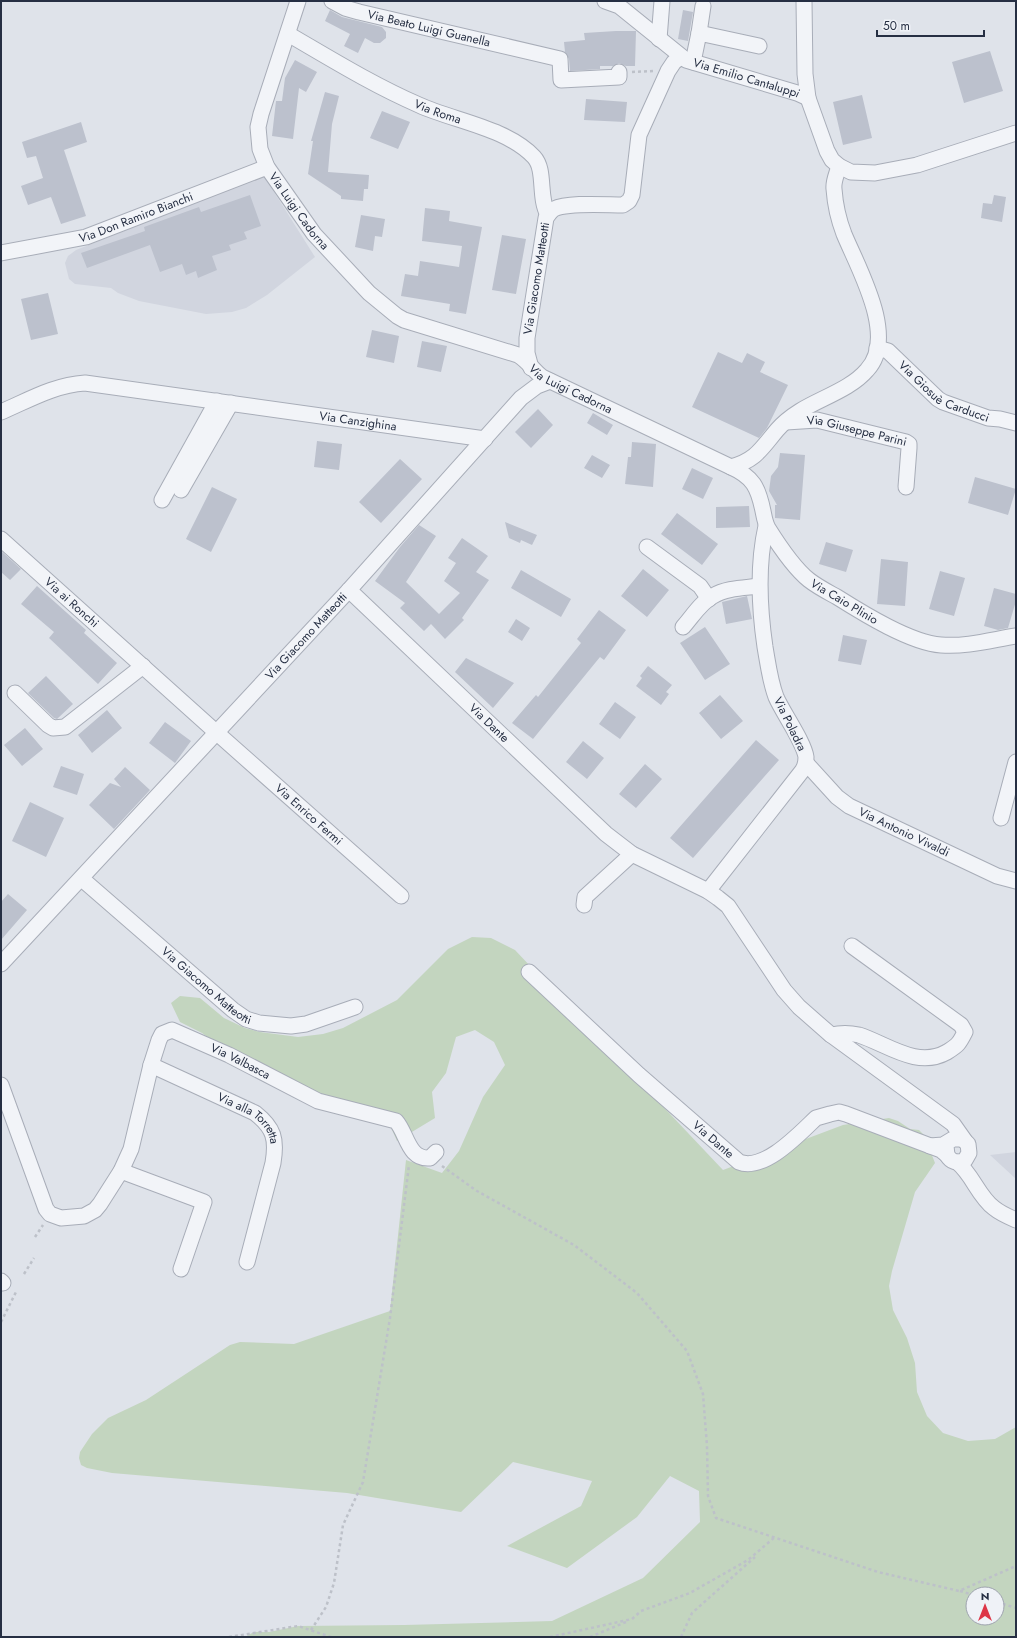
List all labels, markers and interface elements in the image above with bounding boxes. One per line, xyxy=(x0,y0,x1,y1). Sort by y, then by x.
street label: Via Beato Luigi Guanella xyxy=(366,5,492,51)
scale bar xyxy=(877,12,984,38)
text: 50 m xyxy=(883,17,910,35)
street label: Via Emilio Cantaluppi xyxy=(691,54,803,102)
street label: Via Roma xyxy=(411,95,464,129)
street label: Via Luigi Cadorna xyxy=(264,169,333,254)
street label: Via Don Ramiro Bianchi xyxy=(77,187,196,247)
street label: Via Giacomo Matteotti xyxy=(519,221,554,336)
street label: Via Giosuè Carducci xyxy=(894,357,992,427)
street label: Via Luigi Cadorna xyxy=(524,360,615,418)
street label: Via Canzighina xyxy=(318,407,398,436)
street label: Via Giuseppe Parini xyxy=(806,411,909,451)
street label: Via ai Ronchi xyxy=(40,573,103,632)
street label: Via Caio Plinio xyxy=(807,575,882,629)
street label: Via Giacomo Matteotti xyxy=(261,588,351,684)
street label: Via Poladra xyxy=(769,694,811,754)
street label: Via Dante xyxy=(465,699,513,747)
street label: Via Enrico Fermi xyxy=(271,779,347,849)
street label: Via Antonio Vivaldi xyxy=(856,803,953,861)
street label: Via Giacomo Matteotti xyxy=(157,942,253,1029)
street label: Via Valbasca xyxy=(208,1039,274,1084)
street label: Via alla Torretta xyxy=(214,1088,283,1145)
street label: Via Dante xyxy=(688,1116,738,1163)
north arrow xyxy=(965,1586,1005,1626)
text: N xyxy=(981,1588,989,1604)

